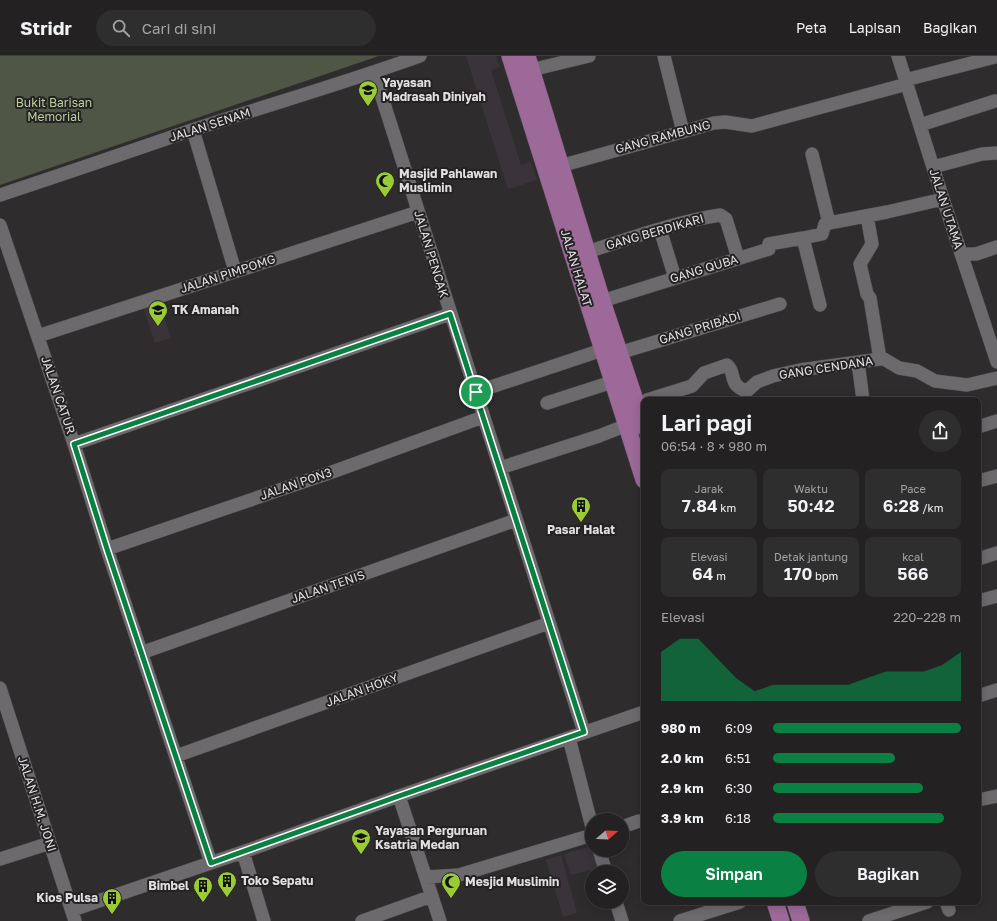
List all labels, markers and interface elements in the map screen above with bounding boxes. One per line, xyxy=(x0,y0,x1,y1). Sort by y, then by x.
search box xyxy=(96,10,376,46)
text: Stridr xyxy=(20,16,72,39)
icon: search xyxy=(110,17,132,39)
text: Cari di sini xyxy=(142,19,216,37)
text: Peta xyxy=(796,19,827,36)
text: Lapisan xyxy=(849,19,901,36)
text: Bagikan xyxy=(923,19,977,36)
place label: Yayasan Madrasah Diniyah xyxy=(382,75,486,104)
school or university icon: Yayasan Madrasah Diniyah xyxy=(357,79,379,107)
park label: Bukit Barisan Memorial xyxy=(16,95,92,124)
street label: JALAN SENAM xyxy=(167,104,252,145)
street label: GANG RAMBUNG xyxy=(614,117,712,156)
place label: Masjid Pahlawan Muslimin xyxy=(399,166,497,195)
street label: JALAN UTAMA xyxy=(926,167,966,251)
mosque icon: Masjid Pahlawan Muslimin xyxy=(374,170,396,198)
street label: JALAN PENCAK xyxy=(411,209,452,299)
street label: GANG BERDIKARI xyxy=(604,210,705,253)
street label: JALAN HALAT xyxy=(558,227,596,309)
street label: JALAN PIMPOMG xyxy=(178,251,277,296)
street label: GANG QUBA xyxy=(668,251,740,286)
school or university icon: TK Amanah xyxy=(147,299,169,327)
place label: TK Amanah xyxy=(172,302,239,317)
street label: GANG PRIBADI xyxy=(657,308,743,347)
street label: GANG CENDANA xyxy=(778,353,874,382)
street label: JALAN CATUR xyxy=(38,354,79,436)
pin xyxy=(459,375,493,409)
icon: arrive xyxy=(465,381,487,403)
text: Lari pagi xyxy=(661,409,752,436)
button: share xyxy=(919,410,961,452)
text: 06:54 · 8 × 980 m xyxy=(661,438,767,454)
street label: JALAN PON3 xyxy=(258,464,334,503)
text: Jarak xyxy=(695,482,723,495)
text: Waktu xyxy=(794,482,828,495)
text: Pace xyxy=(900,482,926,495)
building icon: Pasar Halat xyxy=(570,495,592,523)
text: 7.84 xyxy=(682,495,718,516)
text: 50:42 xyxy=(787,495,835,516)
text: 6:28 xyxy=(883,495,919,516)
text: km xyxy=(718,501,736,514)
text: /km xyxy=(919,501,943,514)
place label: Pasar Halat xyxy=(547,522,615,537)
text: Elevasi xyxy=(690,550,728,563)
text: Detak jantung xyxy=(774,550,848,563)
text: kcal xyxy=(902,550,924,563)
text: 64 xyxy=(692,563,713,584)
text: 170 xyxy=(784,563,812,584)
text: 566 xyxy=(897,563,929,584)
street label: JALAN TENIS xyxy=(289,567,367,606)
text: m xyxy=(713,569,726,582)
text: bpm xyxy=(812,569,838,582)
text: Elevasi xyxy=(661,609,705,625)
text: 220–228 m xyxy=(893,609,961,625)
street label: JALAN HOKY xyxy=(324,669,400,710)
text: 980 m xyxy=(661,720,701,736)
text: 6:09 xyxy=(725,720,753,736)
text: 2.0 km xyxy=(661,750,704,766)
text: 6:51 xyxy=(725,750,751,766)
street label: JALAN H.M. JONI xyxy=(15,754,60,854)
text: 2.9 km xyxy=(661,780,704,796)
text: 6:30 xyxy=(725,780,752,796)
text: 3.9 km xyxy=(661,810,704,826)
text: 6:18 xyxy=(725,810,751,826)
north arrow xyxy=(585,813,629,857)
map controls xyxy=(585,813,629,909)
place label: Yayasan Perguruan Ksatria Medan xyxy=(375,823,487,852)
school or university icon: Yayasan Perguruan Ksatria Medan xyxy=(350,827,372,855)
button: Simpan xyxy=(661,851,807,897)
button: Bagikan xyxy=(815,851,961,897)
button: layers xyxy=(585,865,629,909)
building icon: Toko Sepatu xyxy=(216,870,238,898)
mosque icon: Mesjid Muslimin xyxy=(440,871,462,899)
place label: Toko Sepatu xyxy=(241,873,313,888)
place label: Mesjid Muslimin xyxy=(465,874,559,889)
building icon: Bimbel xyxy=(192,875,214,903)
place label: Bimbel xyxy=(148,878,189,893)
building icon: Kios Pulsa xyxy=(101,887,123,915)
place label: Kios Pulsa xyxy=(36,890,98,905)

